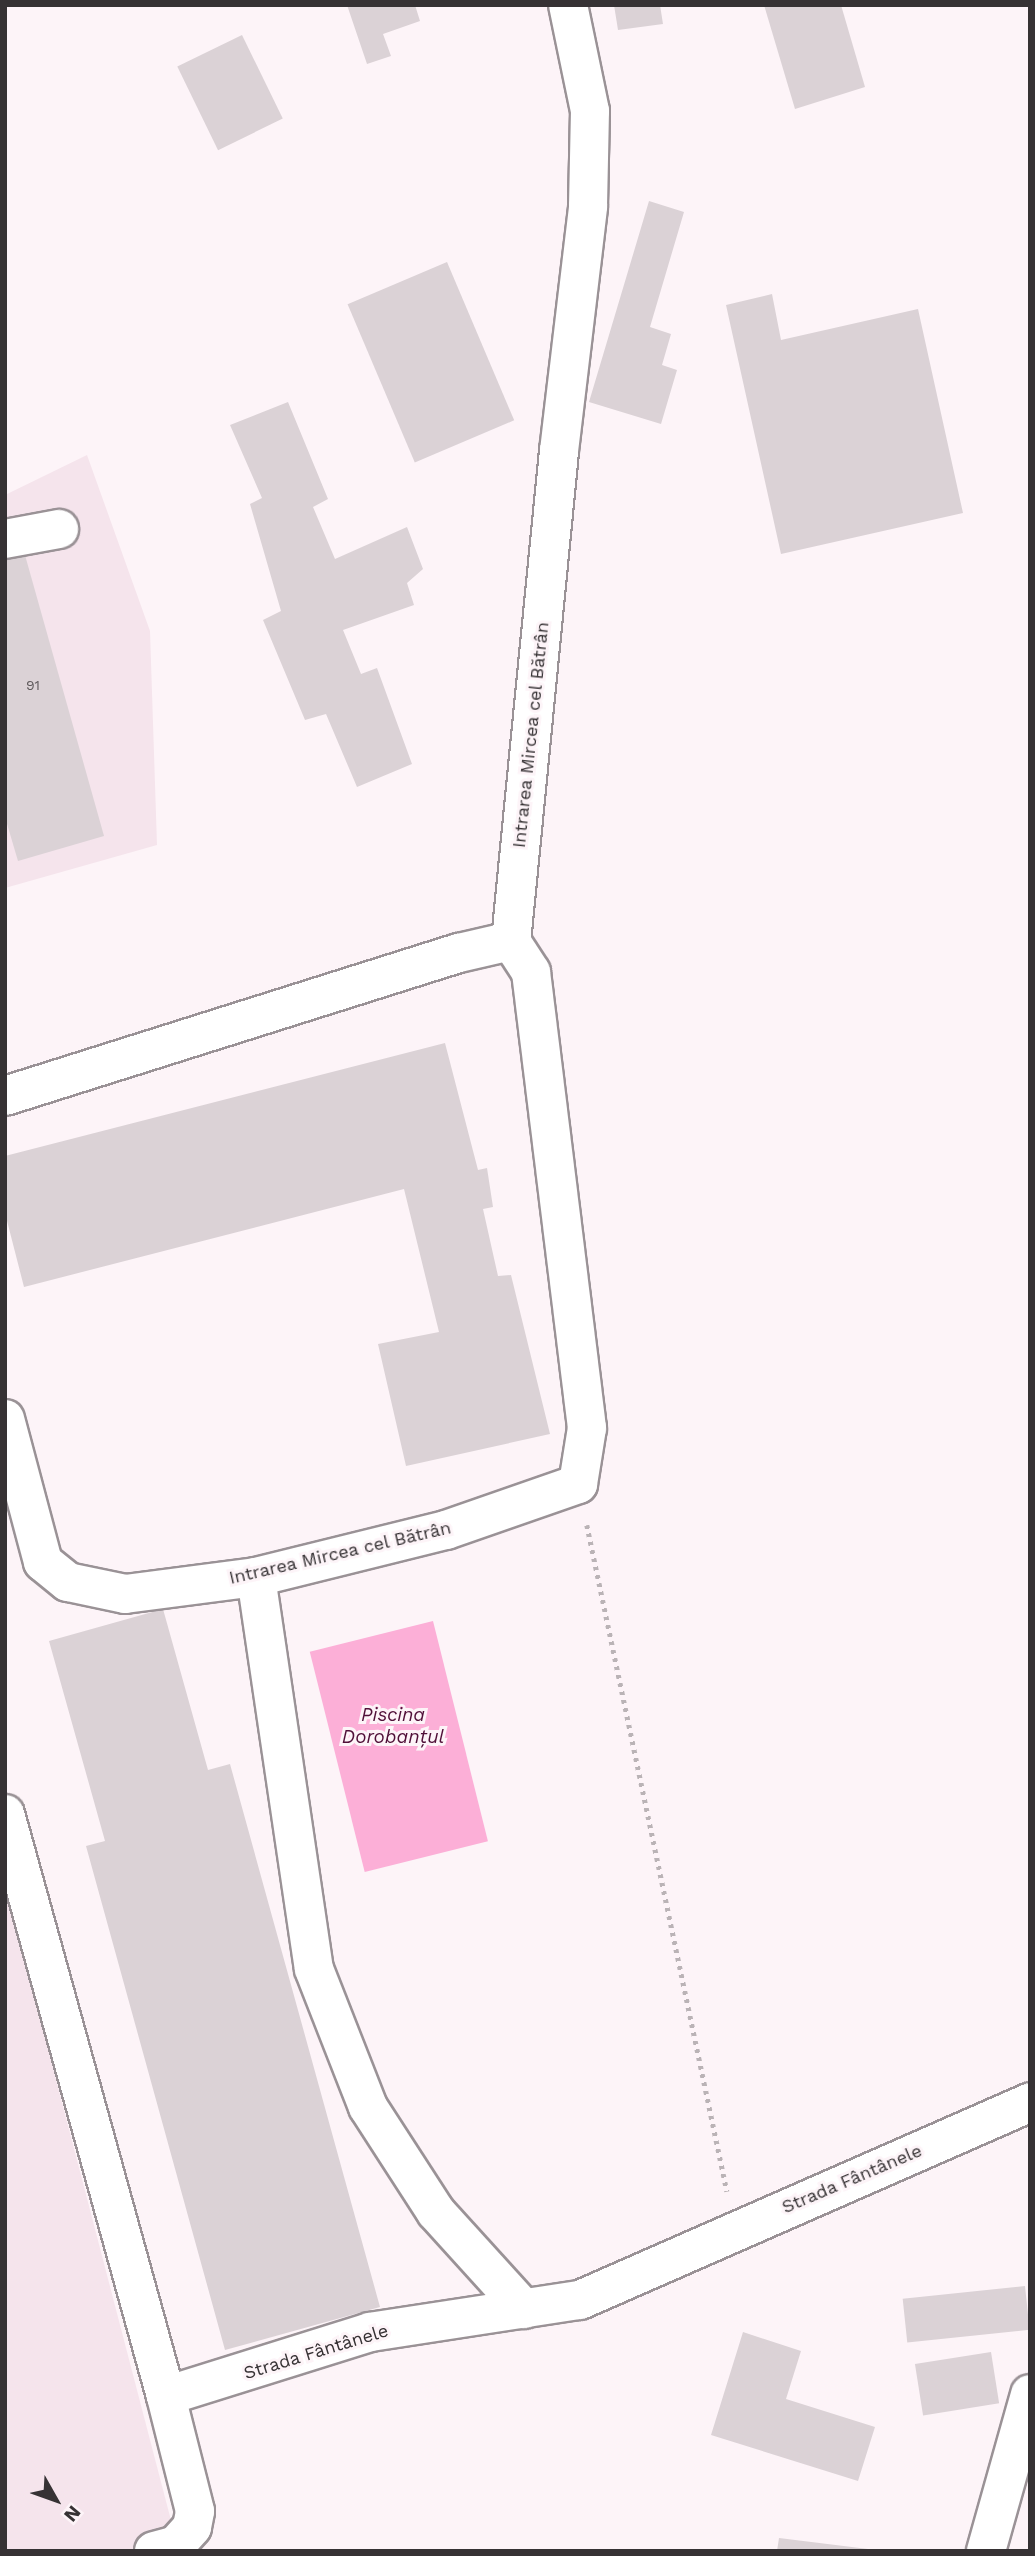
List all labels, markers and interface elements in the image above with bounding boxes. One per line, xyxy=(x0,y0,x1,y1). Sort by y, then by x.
street label: Intrarea Mircea cel Bătrân xyxy=(508,620,554,850)
house number: 91 xyxy=(26,677,40,693)
street label: Intrarea Mircea cel Bătrân xyxy=(226,1517,454,1589)
water label: Piscina Dorobanțul xyxy=(342,1704,444,1748)
street label: Strada Fântânele xyxy=(779,2140,925,2218)
street label: Strada Fântânele xyxy=(241,2320,391,2384)
north arrow xyxy=(21,2465,91,2535)
text: N xyxy=(59,2501,86,2527)

